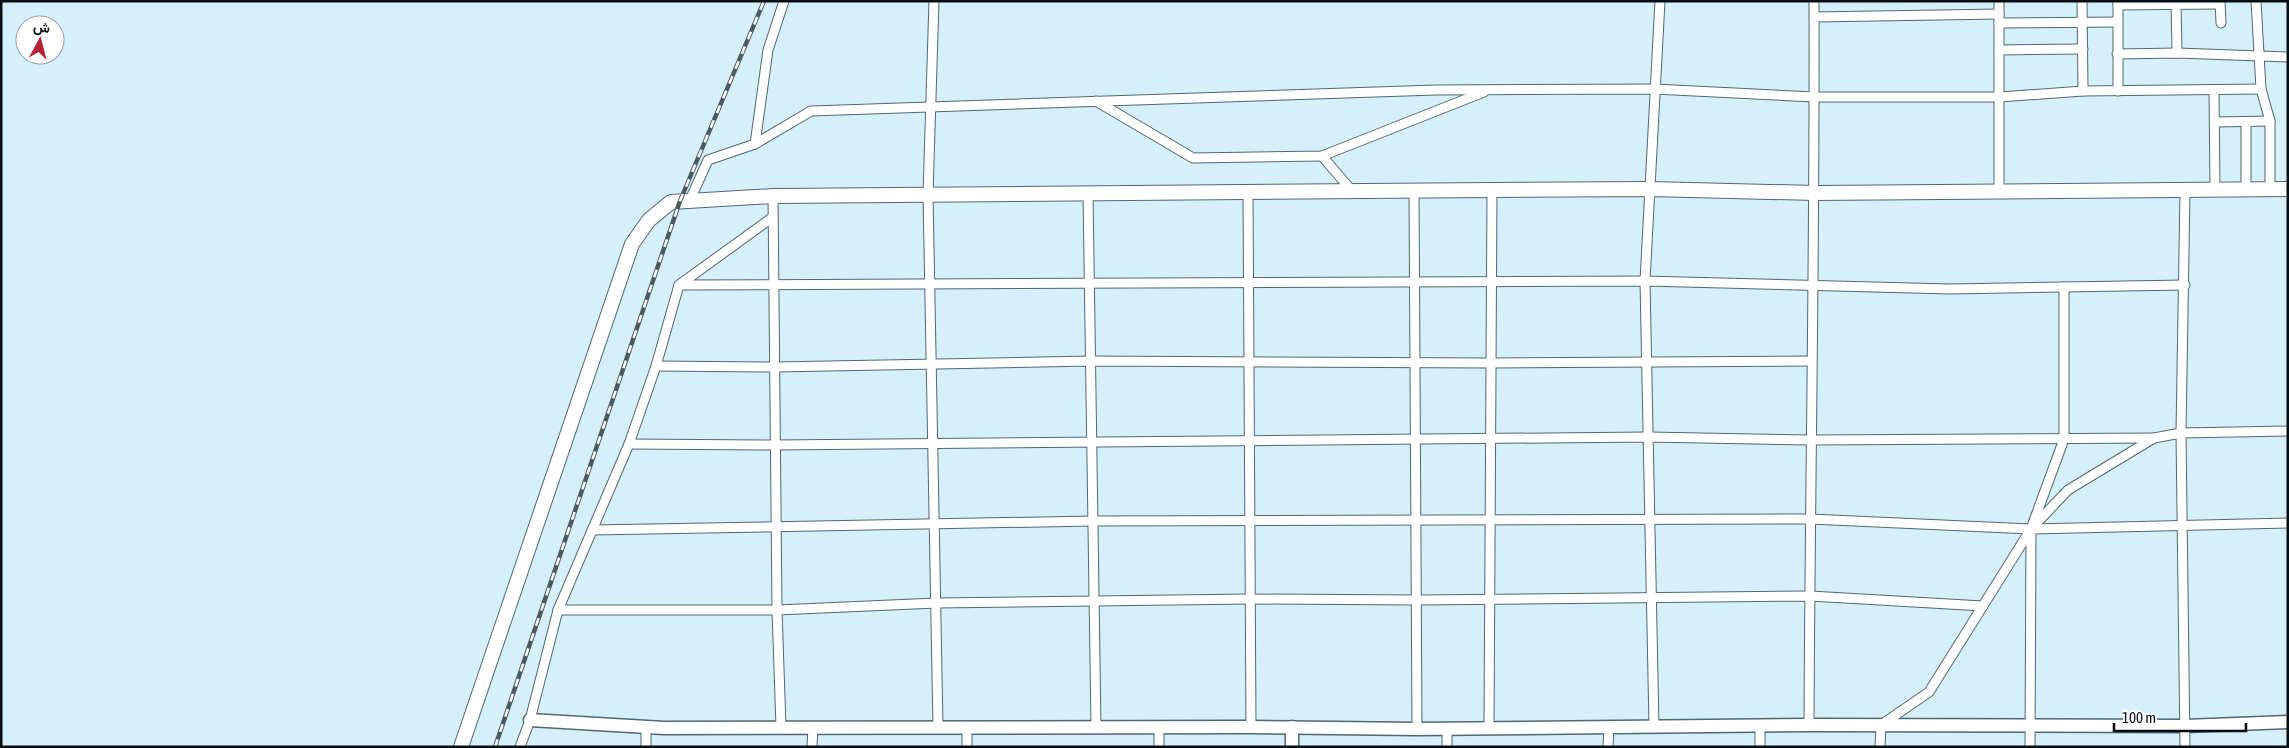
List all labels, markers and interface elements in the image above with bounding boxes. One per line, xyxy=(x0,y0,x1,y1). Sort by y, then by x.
north arrow xyxy=(15,15,65,65)
text: ش xyxy=(32,18,51,37)
scale bar xyxy=(2114,700,2246,732)
text: 100 m xyxy=(2122,709,2156,726)

